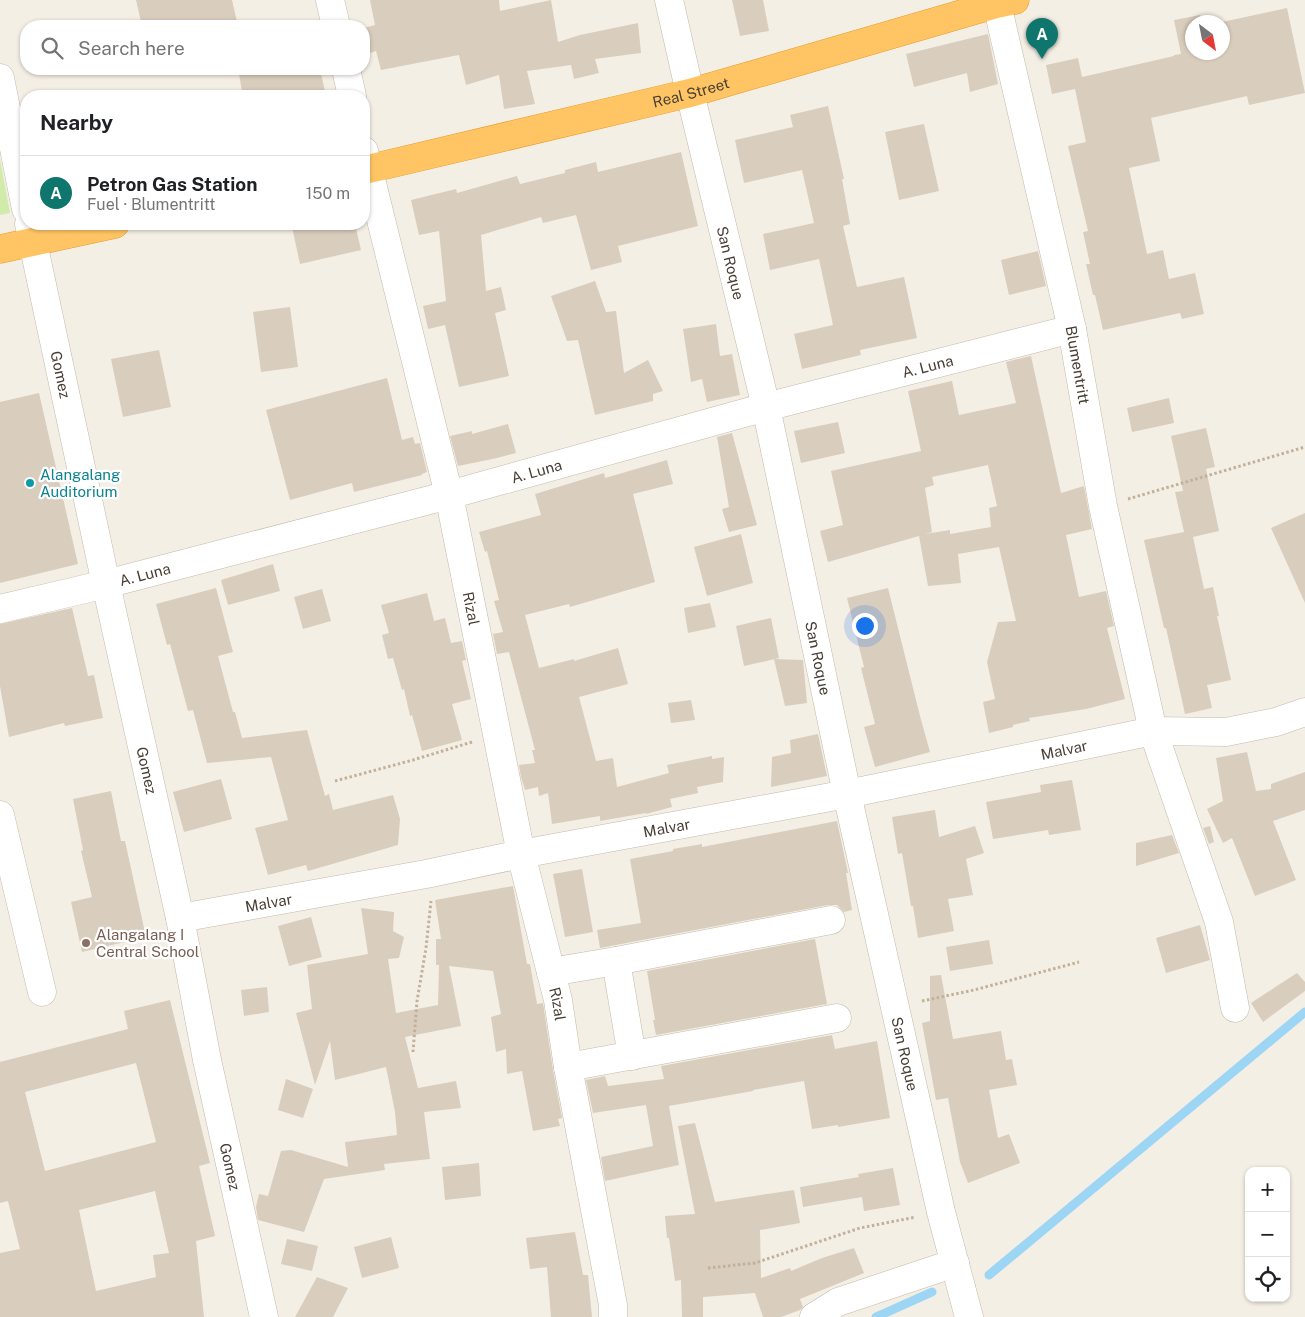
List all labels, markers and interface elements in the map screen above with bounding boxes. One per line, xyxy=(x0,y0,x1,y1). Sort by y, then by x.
north arrow xyxy=(1185,15,1230,60)
pin: A xyxy=(1026,18,1058,59)
search box xyxy=(20,20,370,75)
icon: search xyxy=(38,34,66,62)
text: Search here xyxy=(78,37,185,59)
street label: Real Street xyxy=(651,74,731,110)
text: Nearby xyxy=(40,110,113,135)
text: Petron Gas Station xyxy=(87,173,258,195)
text: A xyxy=(50,184,62,203)
text: 150 m xyxy=(306,184,350,203)
text: Fuel · Blumentritt xyxy=(87,195,215,214)
street label: San Roque xyxy=(714,224,748,301)
street label: Blumentritt xyxy=(1063,324,1094,406)
street label: Gomez xyxy=(48,349,75,400)
street label: A. Luna xyxy=(900,351,955,380)
street label: A. Luna xyxy=(509,456,564,486)
place label: Alangalang Auditorium xyxy=(40,466,120,500)
marker: Alangalang Auditorium xyxy=(24,477,36,489)
street label: A. Luna xyxy=(117,559,172,589)
street label: Rizal xyxy=(460,590,483,627)
your location xyxy=(852,613,878,639)
street label: San Roque xyxy=(803,620,835,697)
street label: Malvar xyxy=(1039,736,1089,762)
street label: Gomez xyxy=(134,745,161,796)
street label: Malvar xyxy=(642,815,692,840)
street label: Malvar xyxy=(244,890,294,915)
place label: Alangalang I Central School xyxy=(96,926,199,960)
marker: Alangalang I Central School xyxy=(80,937,92,949)
street label: Rizal xyxy=(547,985,569,1022)
street label: San Roque xyxy=(889,1015,922,1092)
street label: Gomez xyxy=(217,1141,244,1192)
map controls xyxy=(1245,1167,1290,1302)
button: + xyxy=(1245,1167,1290,1212)
button: − xyxy=(1245,1212,1290,1257)
button: locate xyxy=(1245,1257,1290,1302)

